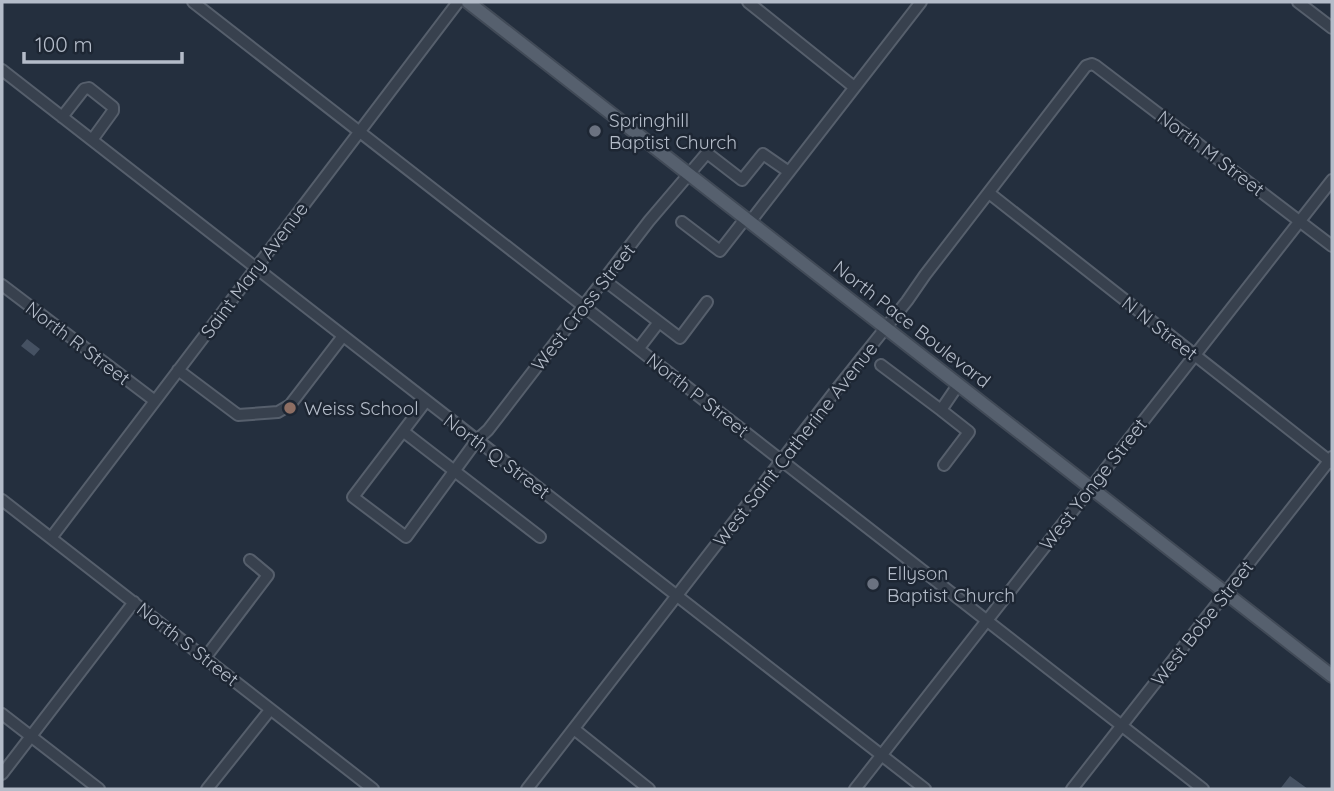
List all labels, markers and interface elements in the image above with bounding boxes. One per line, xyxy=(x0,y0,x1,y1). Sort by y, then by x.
scale bar xyxy=(24,21,182,65)
text: 100 m xyxy=(35,31,93,57)
street label: North M Street xyxy=(1153,105,1269,201)
place label: Springhill Baptist Church xyxy=(609,108,737,154)
marker: Springhill Baptist Church xyxy=(587,123,603,139)
street label: Saint Mary Avenue xyxy=(195,197,313,343)
street label: West Cross Street xyxy=(526,239,640,375)
street label: North Pace Boulevard xyxy=(829,255,995,393)
street label: N N Street xyxy=(1117,291,1203,365)
street label: North R Street xyxy=(21,296,135,390)
street label: West Saint Catherine Avenue xyxy=(708,337,882,551)
street label: North P Street xyxy=(642,348,754,442)
place label: Weiss School xyxy=(304,396,419,420)
marker: Weiss School xyxy=(282,400,298,416)
street label: North Q Street xyxy=(439,408,555,504)
street label: West Yonge Street xyxy=(1034,413,1152,555)
street label: West Bobe Street xyxy=(1146,556,1258,690)
place label: Ellyson Baptist Church xyxy=(887,561,1015,607)
marker: Ellyson Baptist Church xyxy=(865,576,881,592)
street label: North S Street xyxy=(132,597,244,691)

